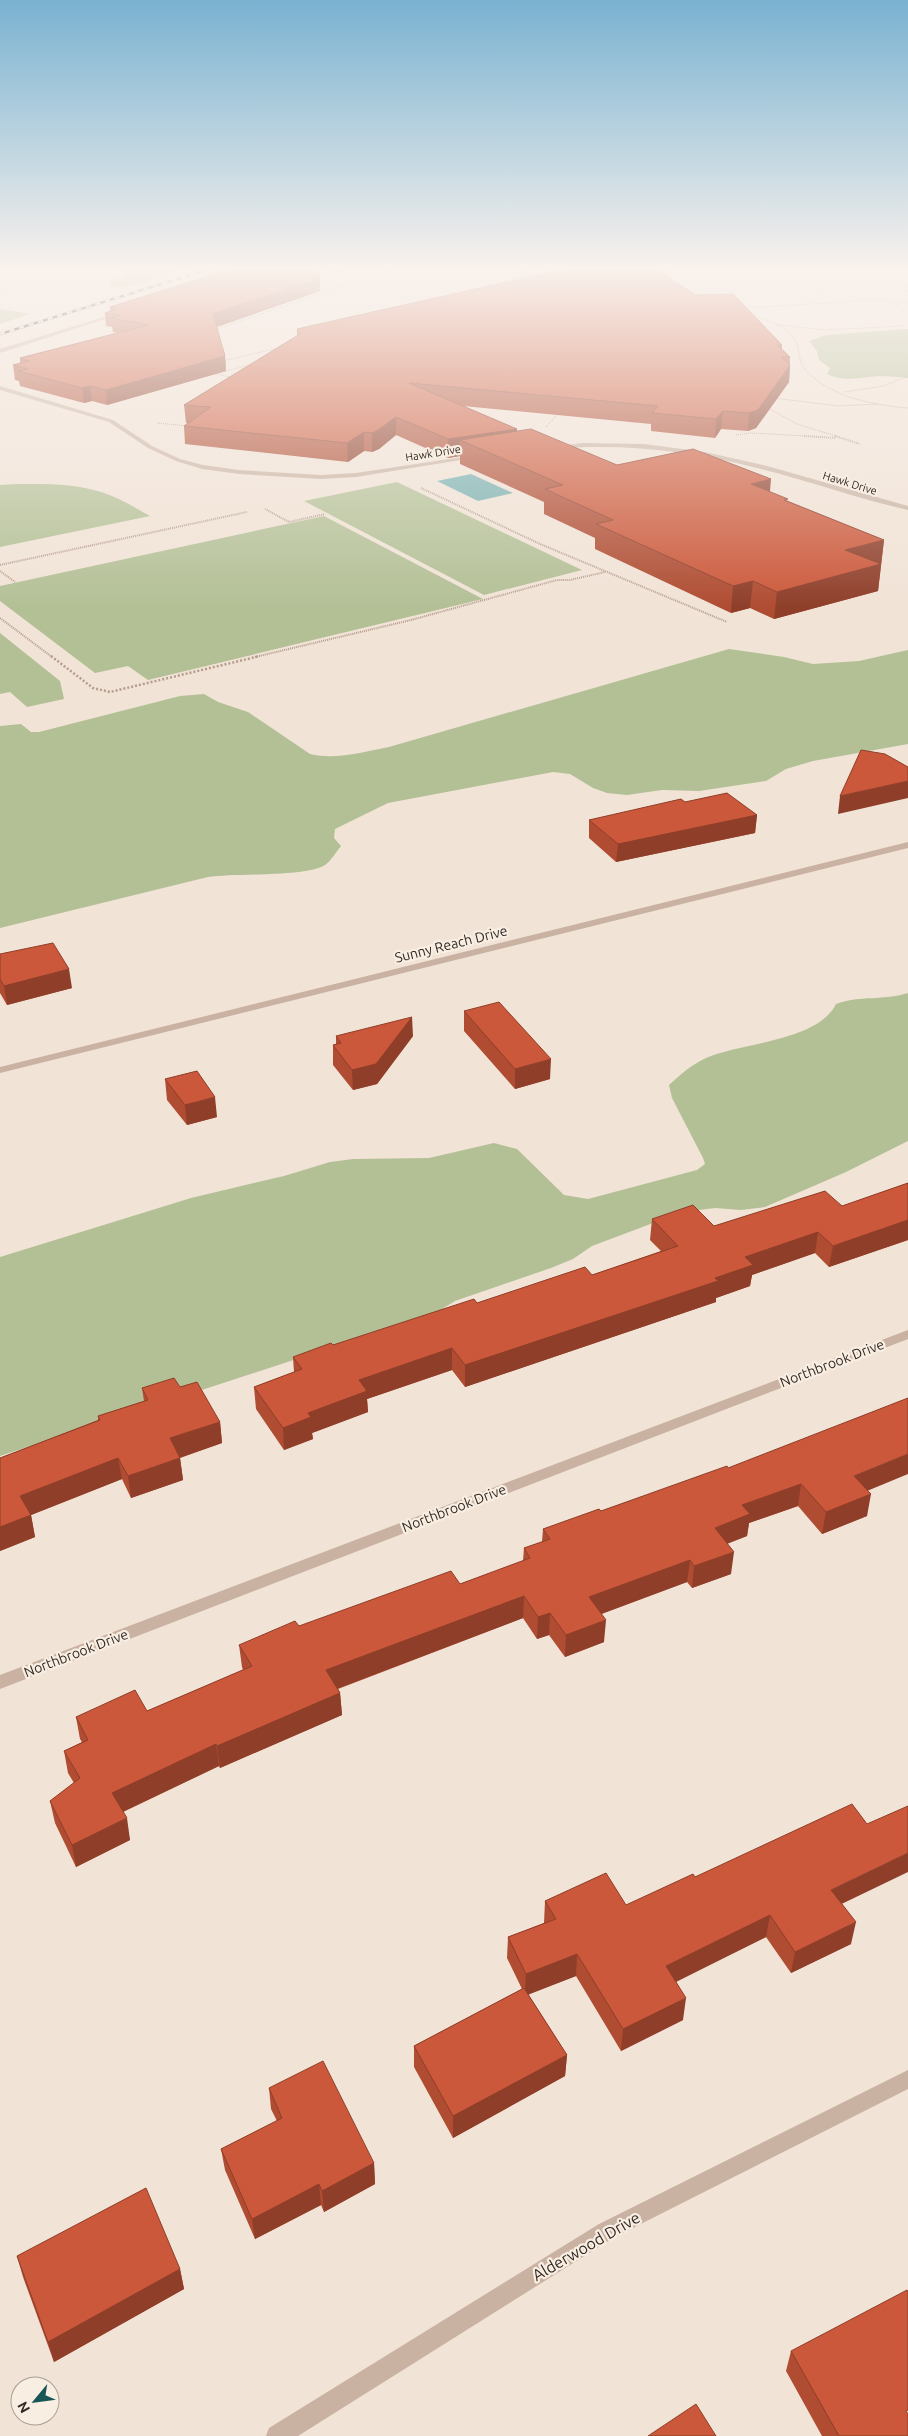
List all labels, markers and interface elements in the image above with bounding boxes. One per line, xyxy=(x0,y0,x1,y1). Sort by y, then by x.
street label: Hawk Drive xyxy=(404,443,462,463)
street label: Hawk Drive xyxy=(821,469,879,497)
street label: Sunny Reach Drive xyxy=(393,922,509,966)
street label: Northbrook Drive xyxy=(778,1336,886,1390)
street label: Northbrook Drive xyxy=(400,1481,508,1535)
street label: Northbrook Drive xyxy=(22,1626,130,1680)
street label: Alderwood Drive xyxy=(529,2208,643,2284)
north arrow xyxy=(10,2376,60,2426)
text: N xyxy=(14,2399,33,2416)

